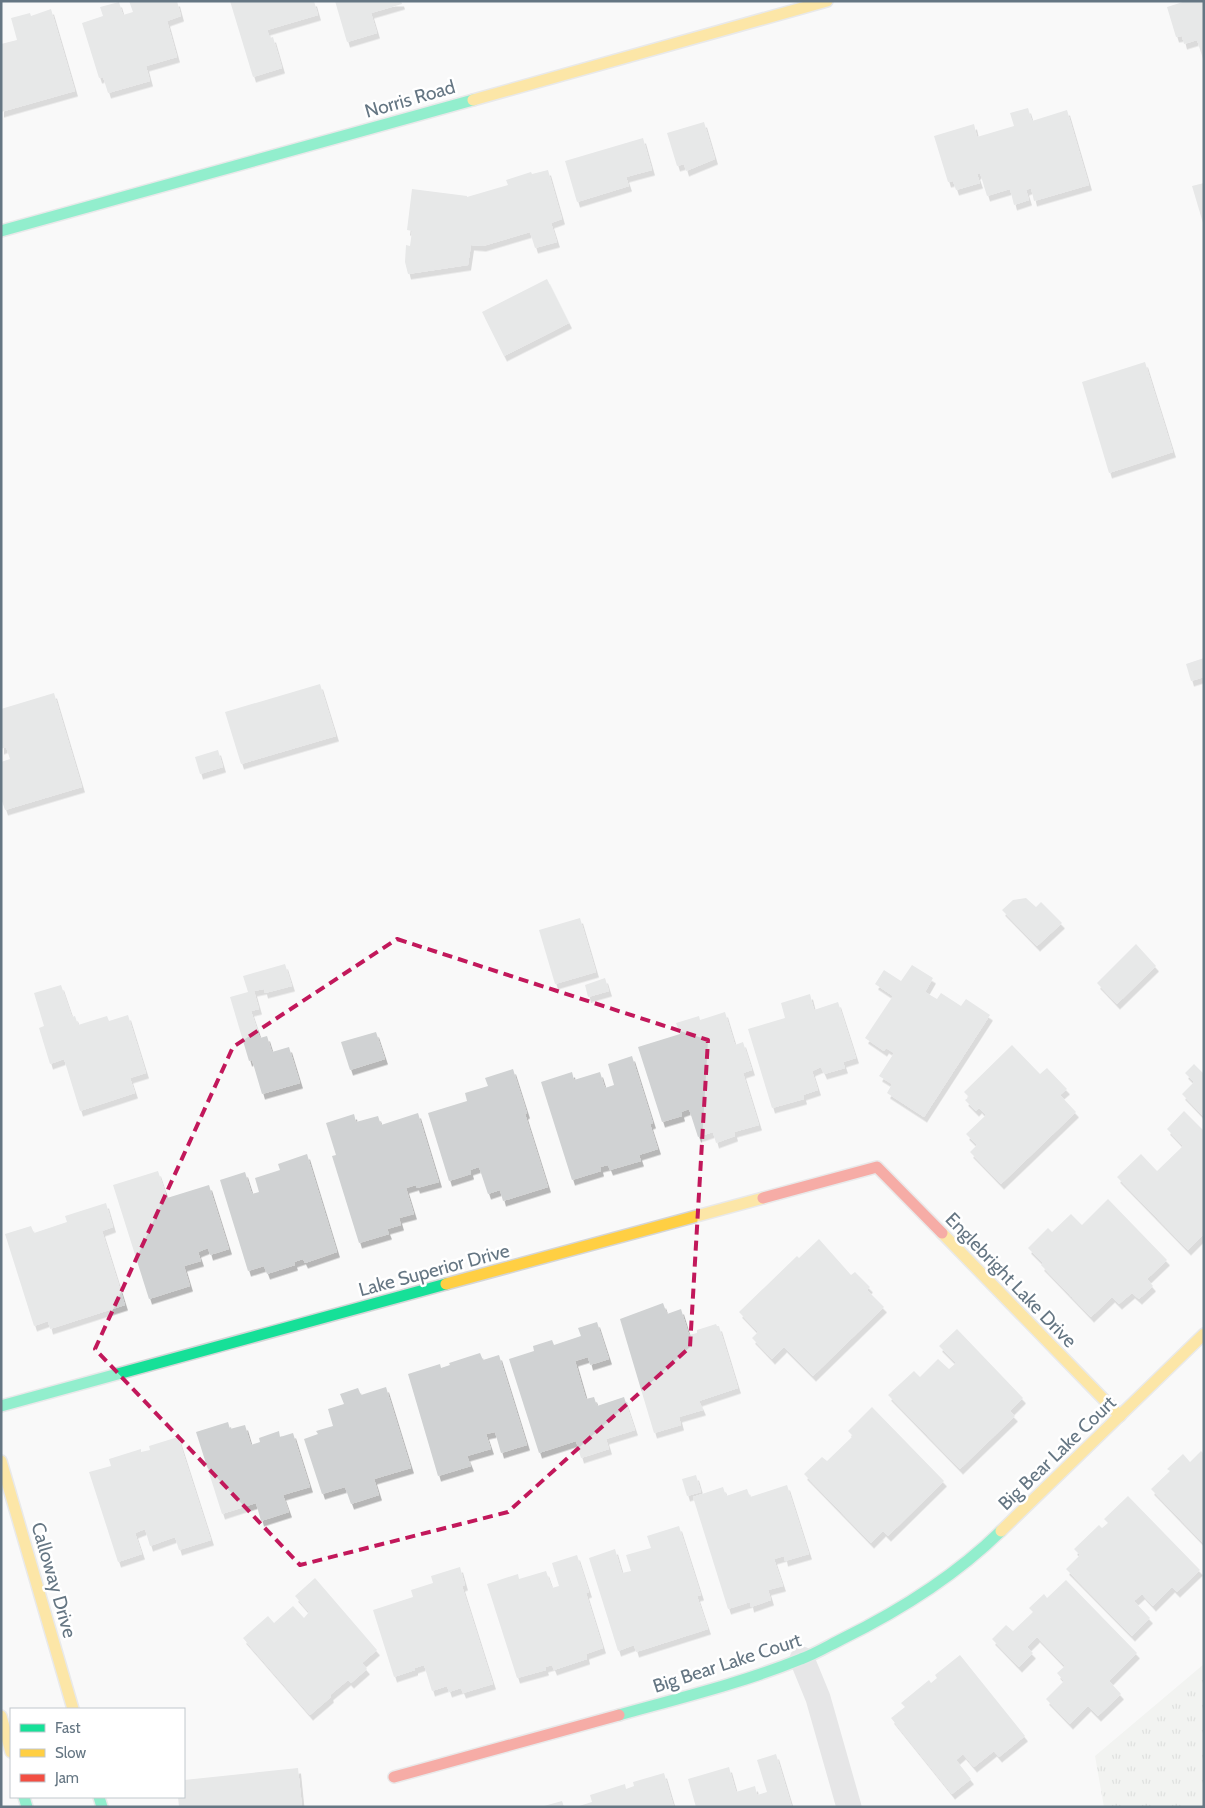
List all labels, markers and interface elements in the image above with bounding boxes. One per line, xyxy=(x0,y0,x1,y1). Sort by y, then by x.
street label: Norris Road xyxy=(362,75,458,123)
street label: Englebright Lake Drive xyxy=(941,1208,1082,1352)
street label: Lake Superior Drive xyxy=(356,1239,512,1301)
street label: Big Bear Lake Court xyxy=(993,1391,1121,1515)
street label: Calloway Drive xyxy=(27,1520,82,1641)
street label: Big Bear Lake Court xyxy=(650,1628,805,1698)
legend xyxy=(10,1708,185,1798)
text: Fast xyxy=(55,1719,80,1737)
text: Slow xyxy=(55,1744,86,1762)
text: Jam xyxy=(54,1769,79,1787)

